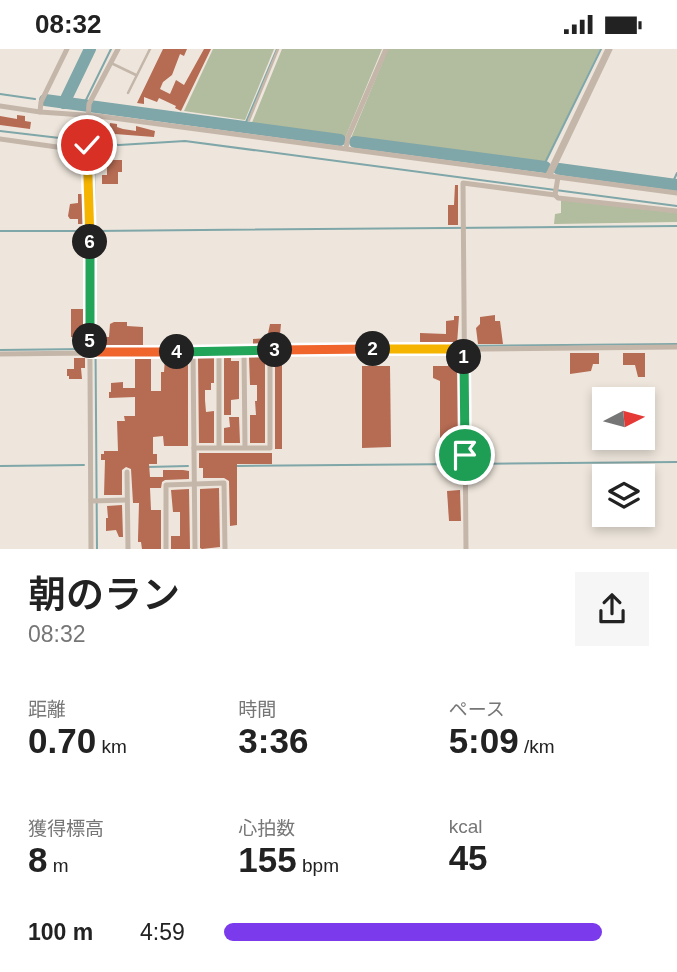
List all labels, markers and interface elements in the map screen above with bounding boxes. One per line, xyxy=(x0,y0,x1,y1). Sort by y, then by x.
text: 08:32 xyxy=(35,9,102,39)
pin xyxy=(57,115,117,175)
icon: check xyxy=(68,126,106,164)
pin: 6 xyxy=(72,225,108,259)
text: 6 xyxy=(84,231,95,252)
pin: 5 xyxy=(72,323,108,359)
text: 5 xyxy=(84,330,95,351)
pin: 2 xyxy=(356,331,390,367)
pin: 3 xyxy=(258,333,292,367)
pin: 4 xyxy=(160,335,194,369)
text: 2 xyxy=(367,338,378,359)
text: 3 xyxy=(269,339,280,360)
pin: 1 xyxy=(447,339,482,375)
text: 4 xyxy=(171,341,182,362)
text: 1 xyxy=(458,346,469,367)
north arrow xyxy=(592,387,654,450)
map controls xyxy=(592,387,655,527)
pin xyxy=(435,425,495,485)
icon: arrive xyxy=(446,436,484,474)
button: layers xyxy=(592,464,655,527)
button: share xyxy=(575,572,649,646)
text: 朝のラン xyxy=(28,574,180,616)
text: 08:32 xyxy=(28,621,86,647)
text: 距離 xyxy=(28,699,66,720)
text: 時間 xyxy=(238,699,276,720)
text: ペース xyxy=(449,699,505,720)
text: 0.70 xyxy=(28,721,96,760)
text: 3:36 xyxy=(238,721,308,760)
text: 5:09 xyxy=(449,721,519,760)
text: km xyxy=(96,736,127,757)
text: /km xyxy=(519,736,555,757)
text: kcal xyxy=(449,816,482,837)
text: 獲得標高 xyxy=(28,818,104,839)
text: 心拍数 xyxy=(238,818,295,839)
text: 45 xyxy=(449,838,488,877)
text: 8 xyxy=(28,840,47,879)
text: 155 xyxy=(238,840,297,879)
text: m xyxy=(47,855,69,876)
text: bpm xyxy=(297,855,339,876)
text: 100 m xyxy=(28,919,93,945)
text: 4:59 xyxy=(140,919,185,945)

